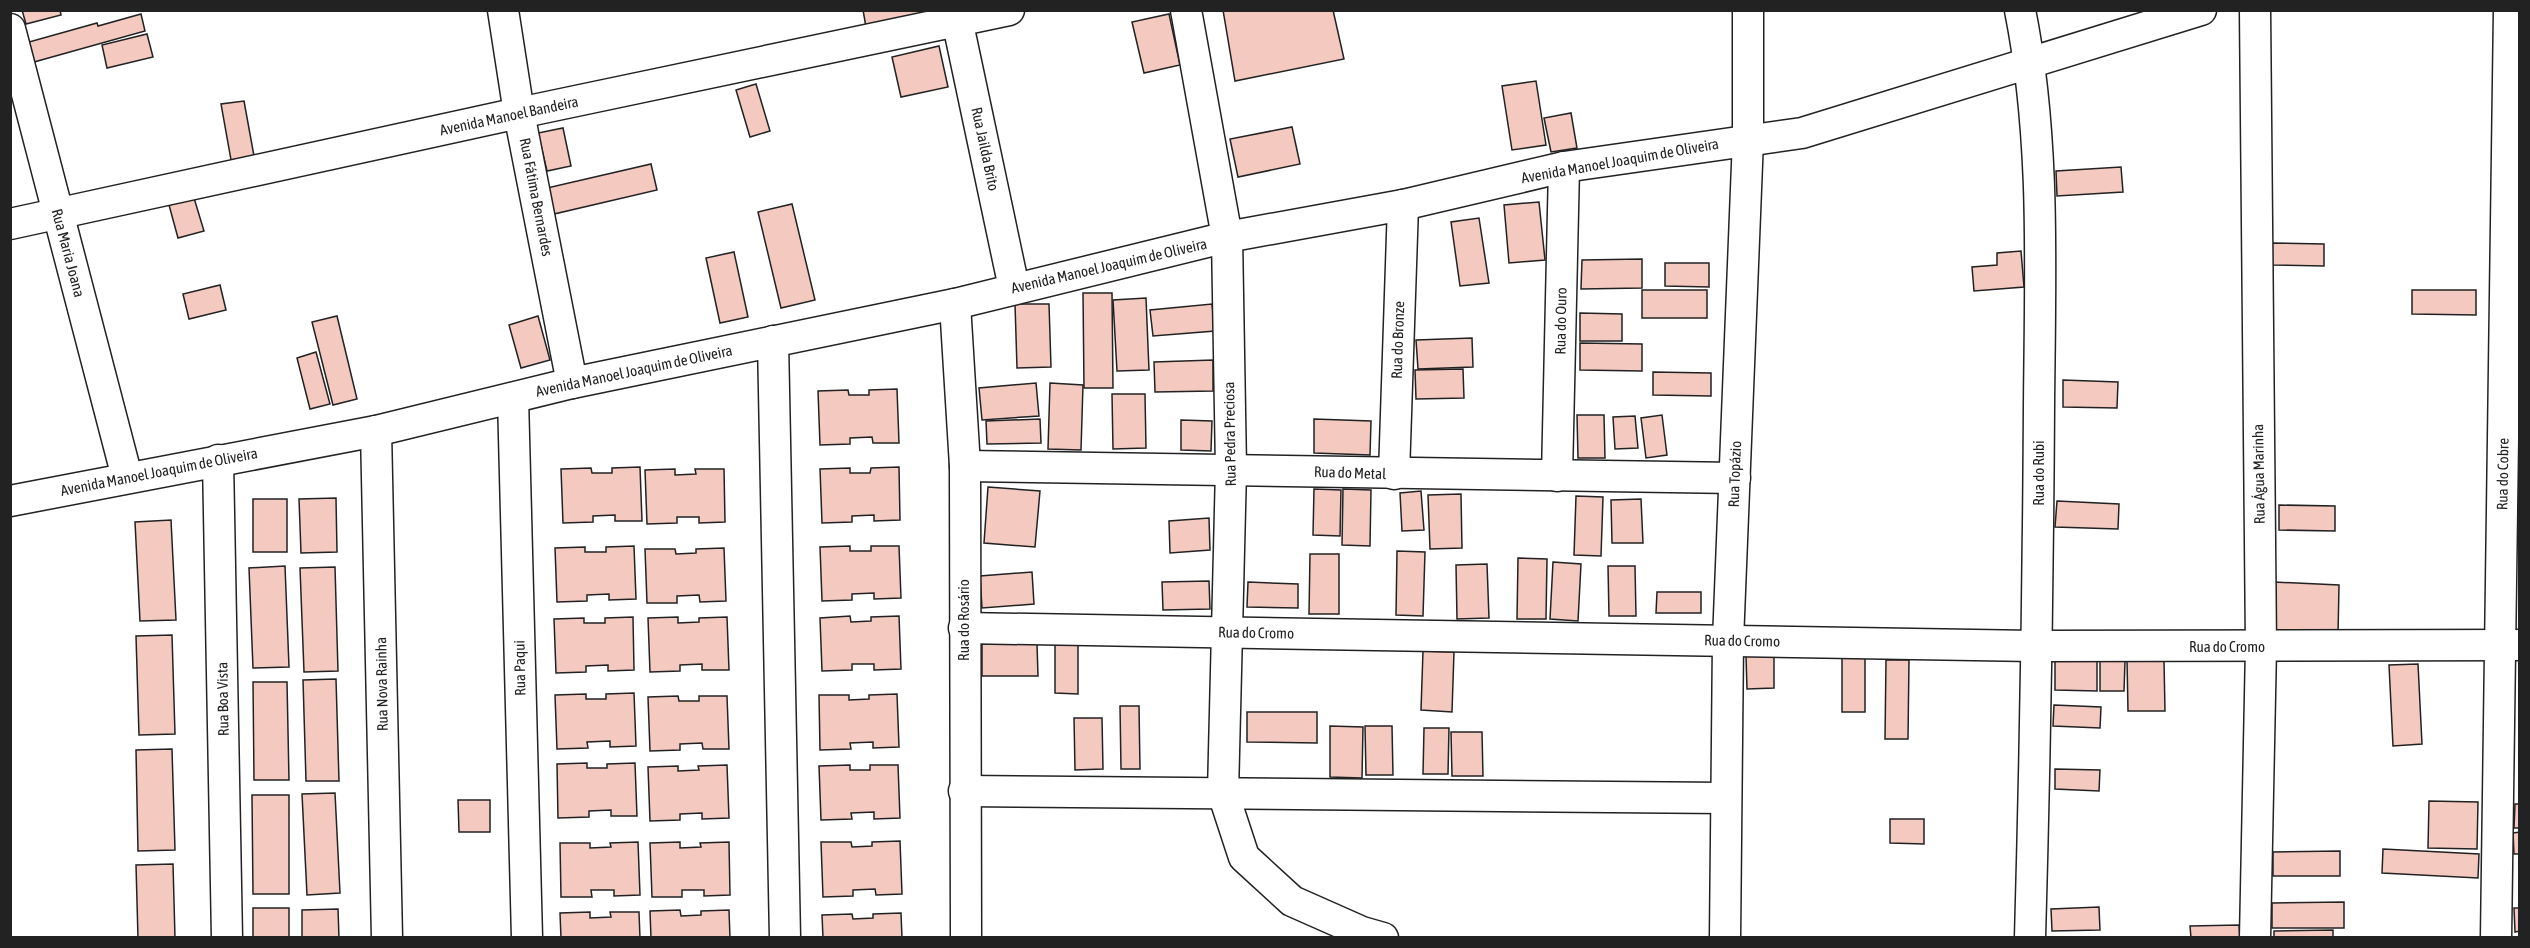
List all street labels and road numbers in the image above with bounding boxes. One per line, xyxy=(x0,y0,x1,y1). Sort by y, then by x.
street label: Avenida Manoel Bandeira xyxy=(438,93,580,138)
street label: Rua Jailda Brito xyxy=(968,105,1003,192)
street label: Avenida Manoel Joaquim de Oliveira xyxy=(1520,135,1720,186)
street label: Rua Fátima Bernardes xyxy=(517,136,556,258)
street label: Rua Maria Joana xyxy=(49,207,88,299)
street label: Avenida Manoel Joaquim de Oliveira xyxy=(1009,235,1208,296)
street label: Rua do Ouro xyxy=(1551,287,1570,355)
street label: Rua do Bronze xyxy=(1388,301,1407,379)
street label: Avenida Manoel Joaquim de Oliveira xyxy=(534,341,734,400)
street label: Rua Pedra Preciosa xyxy=(1220,381,1239,487)
street label: Rua Água Marinha xyxy=(2249,424,2268,524)
street label: Rua do Cobre xyxy=(2493,438,2512,510)
street label: Rua Topázio xyxy=(1725,440,1744,508)
street label: Rua do Rubi xyxy=(2030,440,2047,506)
street label: Avenida Manoel Joaquim de Oliveira xyxy=(59,444,259,499)
street label: Rua do Metal xyxy=(1314,463,1386,482)
street label: Rua do Rosário xyxy=(955,579,972,661)
street label: Rua do Cromo xyxy=(1218,623,1294,642)
street label: Rua do Cromo xyxy=(1704,631,1780,650)
street label: Rua Nova Rainha xyxy=(372,637,391,731)
street label: Rua do Cromo xyxy=(2189,638,2265,655)
street label: Rua Paqui xyxy=(511,640,528,696)
street label: Rua Boa Vista xyxy=(213,662,232,736)

